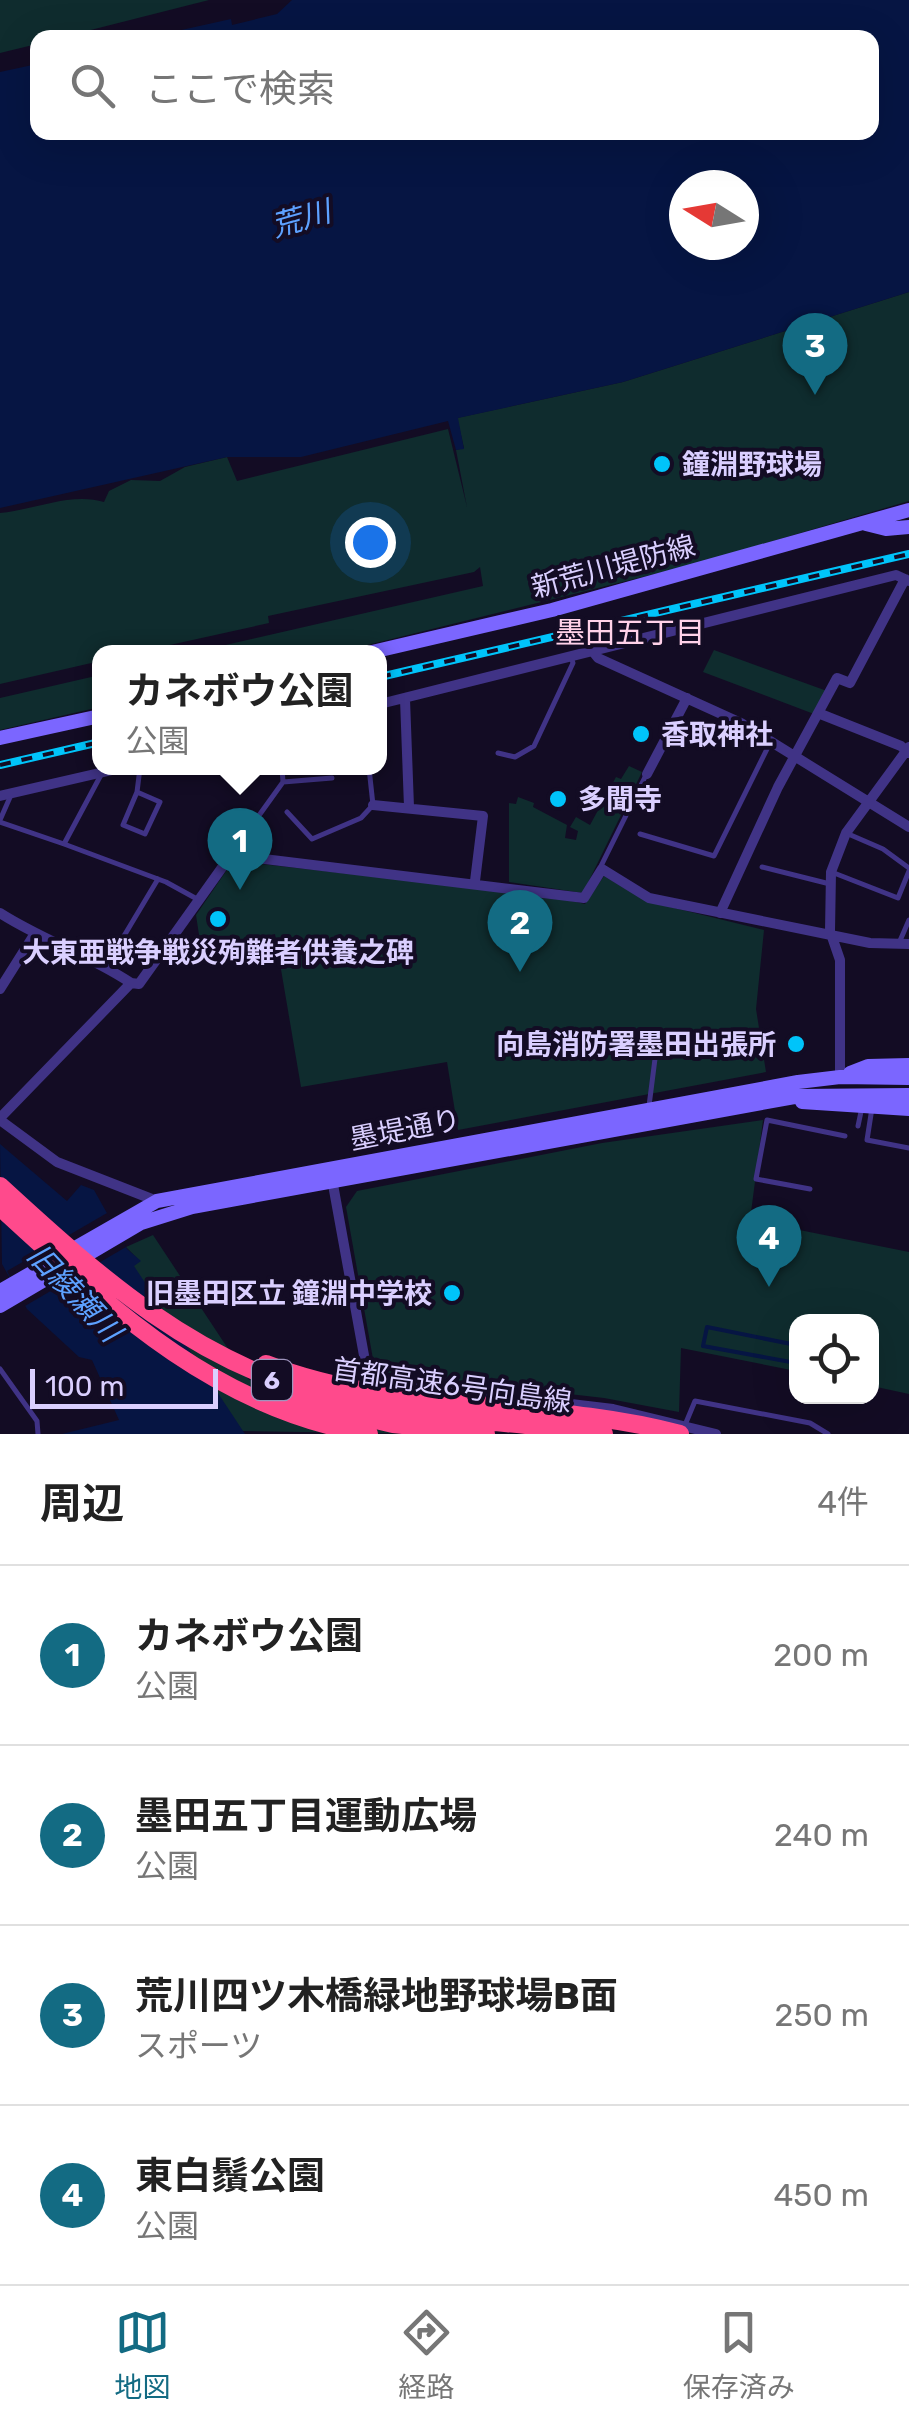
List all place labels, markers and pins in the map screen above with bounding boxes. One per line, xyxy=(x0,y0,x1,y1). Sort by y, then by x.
pin: 3 xyxy=(782,312,848,395)
place label: 鐘淵野球場 xyxy=(682,448,822,481)
marker: 鐘淵野球場 xyxy=(651,453,673,475)
place label: 香取神社 xyxy=(661,718,773,751)
marker: 香取神社 xyxy=(630,723,652,745)
place label: 多聞寺 xyxy=(578,783,662,816)
marker: 多聞寺 xyxy=(547,788,569,810)
pin: 1 xyxy=(208,808,272,890)
pin: 2 xyxy=(488,890,552,972)
marker: 大東亜戦争戦災殉難者供養之碑 xyxy=(207,908,229,930)
place label: 大東亜戦争戦災殉難者供養之碑 xyxy=(22,936,414,969)
place label: 向島消防署墨田出張所 xyxy=(496,1028,776,1061)
marker: 向島消防署墨田出張所 xyxy=(785,1033,807,1055)
pin: 4 xyxy=(736,1204,802,1287)
place label: 旧墨田区立 鐘淵中学校 xyxy=(146,1277,432,1310)
marker: 旧墨田区立 鐘淵中学校 xyxy=(441,1282,463,1304)

